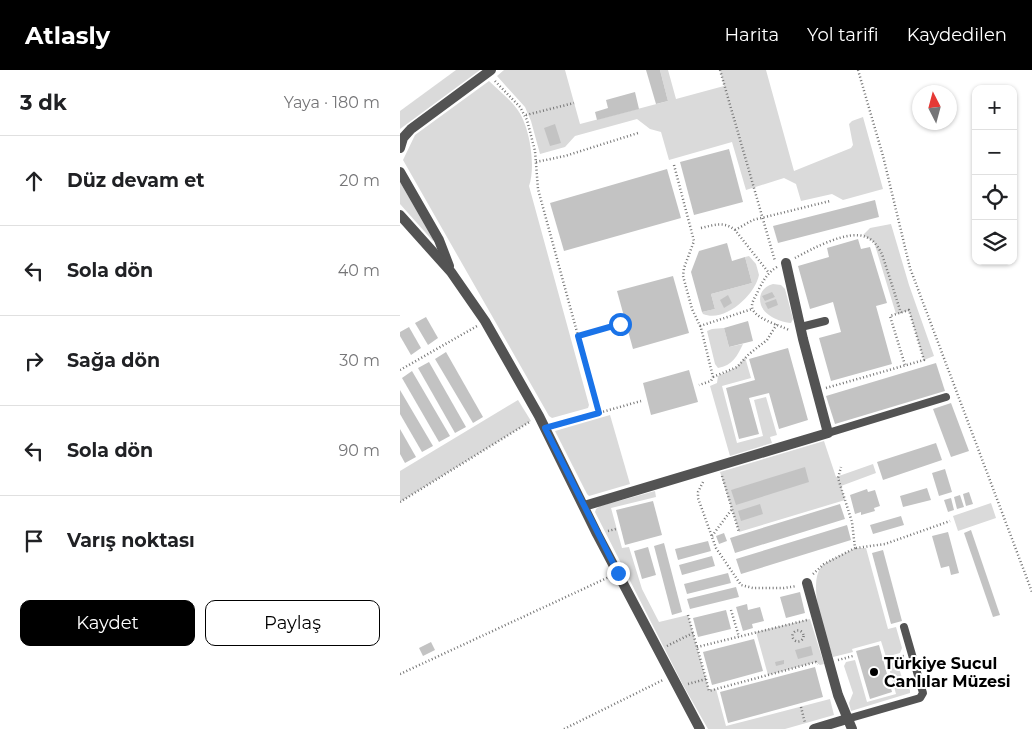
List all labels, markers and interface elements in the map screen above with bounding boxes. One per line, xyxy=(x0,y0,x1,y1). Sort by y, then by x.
text: Atlasly xyxy=(25,21,110,50)
text: Harita xyxy=(724,24,779,46)
text: Yol tarifi xyxy=(807,24,879,46)
text: Kaydedilen xyxy=(907,24,1007,46)
north arrow xyxy=(912,85,957,130)
map controls xyxy=(972,85,1017,265)
button: + xyxy=(972,85,1017,130)
text: 3 dk xyxy=(20,90,67,115)
text: Yaya · 180 m xyxy=(284,93,380,112)
button: − xyxy=(972,130,1017,175)
icon: ahead xyxy=(20,167,48,195)
text: Düz devam et xyxy=(67,169,205,192)
text: 20 m xyxy=(339,171,380,190)
button: locate xyxy=(972,175,1017,220)
button: layers xyxy=(972,220,1017,265)
icon: left xyxy=(20,257,48,285)
text: Sola dön xyxy=(67,259,153,282)
text: 40 m xyxy=(338,261,380,280)
route start xyxy=(609,313,632,336)
icon: right xyxy=(20,347,48,375)
text: Sağa dön xyxy=(67,349,160,372)
text: 30 m xyxy=(339,351,380,370)
icon: left xyxy=(20,437,48,465)
text: Sola dön xyxy=(67,439,153,462)
text: 90 m xyxy=(338,441,380,460)
icon: arrive xyxy=(20,527,48,555)
text: Varış noktası xyxy=(67,529,195,552)
route end xyxy=(607,562,630,585)
button: Kaydet xyxy=(20,600,195,646)
button: Paylaş xyxy=(205,600,380,646)
place label: Türkiye Sucul Canlılar Müzesi xyxy=(884,654,1010,691)
marker: Türkiye Sucul Canlılar Müzesi xyxy=(868,666,880,678)

